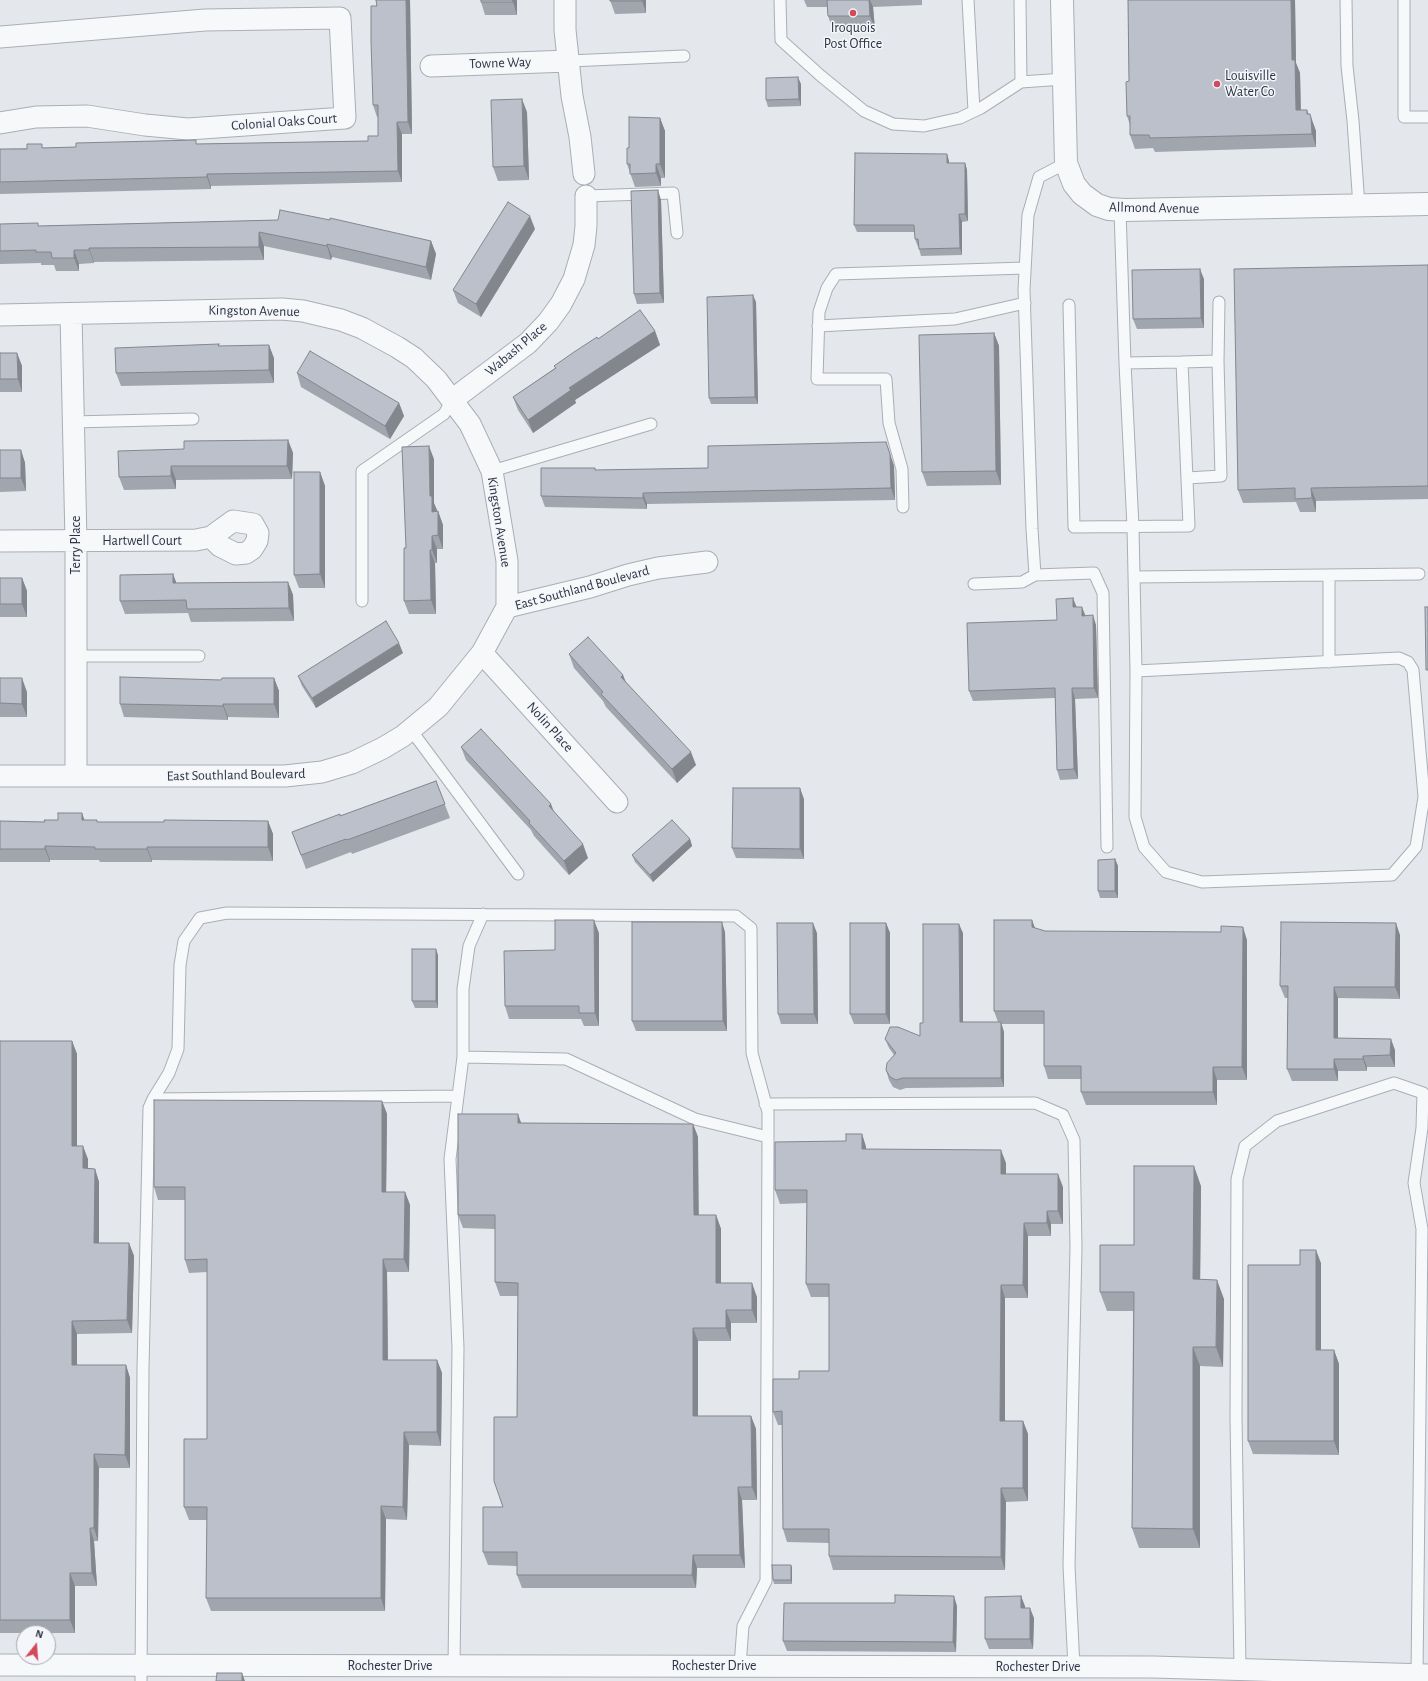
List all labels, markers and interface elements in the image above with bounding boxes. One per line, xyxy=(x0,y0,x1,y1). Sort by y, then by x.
marker: Iroquois Post Office xyxy=(848,8,858,18)
place label: Iroquois Post Office xyxy=(824,20,882,52)
street label: Towne Way xyxy=(469,54,531,72)
place label: Louisville Water Co xyxy=(1225,68,1276,100)
marker: Louisville Water Co xyxy=(1212,79,1222,89)
street label: Colonial Oaks Court xyxy=(231,110,337,134)
street label: Allmond Avenue xyxy=(1109,199,1199,217)
street label: Kingston Avenue xyxy=(208,302,300,320)
street label: Wabash Place xyxy=(482,318,550,380)
street label: Kingston Avenue xyxy=(484,475,514,569)
street label: Terry Place xyxy=(68,516,84,574)
street label: Hartwell Court xyxy=(102,533,182,549)
street label: East Southland Boulevard xyxy=(513,562,651,614)
street label: Nolin Place xyxy=(523,699,577,755)
street label: East Southland Boulevard xyxy=(167,765,305,785)
north arrow xyxy=(16,1625,56,1665)
text: N xyxy=(34,1628,45,1640)
street label: Rochester Drive xyxy=(347,1658,433,1674)
street label: Rochester Drive xyxy=(671,1658,757,1674)
street label: Rochester Drive xyxy=(995,1659,1081,1675)

